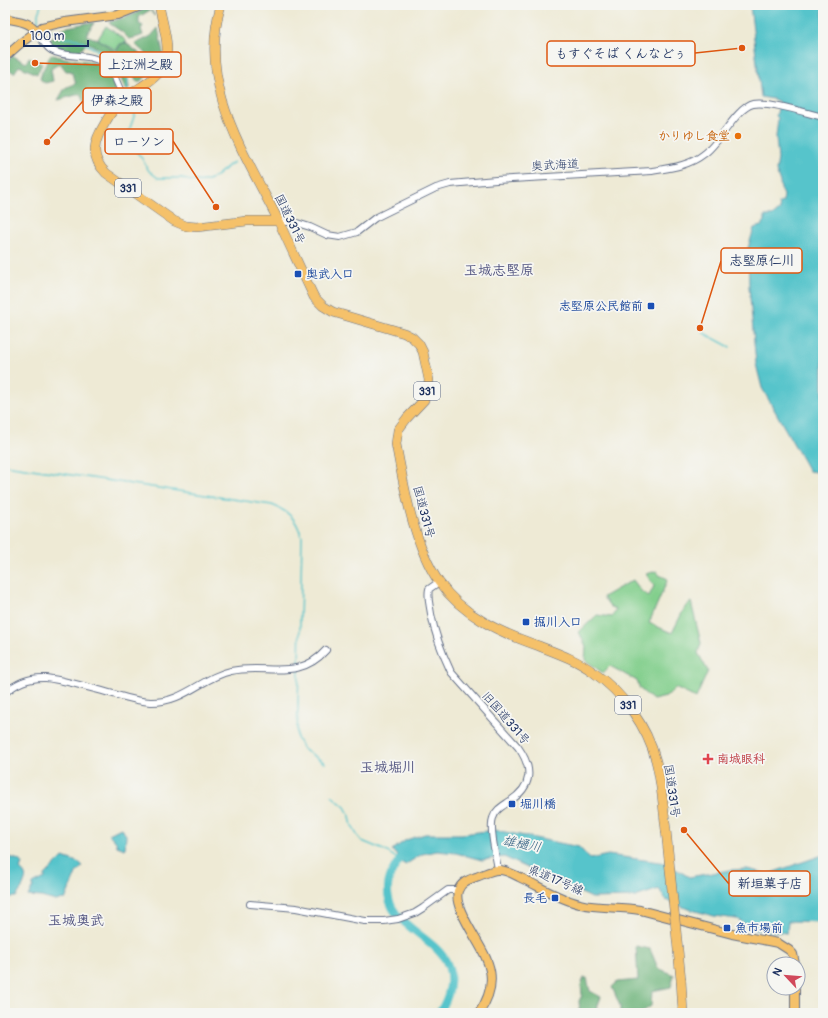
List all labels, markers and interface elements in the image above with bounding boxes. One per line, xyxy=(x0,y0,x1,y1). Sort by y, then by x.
scale bar xyxy=(24,22,88,48)
text: 100 m xyxy=(30,29,65,44)
callout: もすぐそば くんなどぅ xyxy=(547,41,695,66)
text: もすぐそば くんなどぅ xyxy=(555,46,687,62)
callout: 上江洲之殿 xyxy=(100,52,181,77)
text: 上江洲之殿 xyxy=(107,57,173,73)
callout: 伊森之殿 xyxy=(83,88,151,113)
text: 伊森之殿 xyxy=(91,93,143,109)
callout: ローソン xyxy=(105,129,173,154)
place label: かりゆし食堂 xyxy=(658,129,730,144)
marker: かりゆし食堂 xyxy=(733,131,743,141)
text: ローソン xyxy=(113,134,165,150)
street label: 奥武海道 xyxy=(531,157,579,174)
road number: 331 xyxy=(115,179,141,197)
street label: 国道331号 xyxy=(271,192,308,247)
callout: 志堅原仁川 xyxy=(721,248,802,273)
text: 志堅原仁川 xyxy=(729,253,795,269)
district label: 玉城志堅原 xyxy=(464,262,534,279)
place label: 奥武入口 xyxy=(306,267,354,282)
marker: 奥武入口 xyxy=(293,269,303,279)
place label: 志堅原公民館前 xyxy=(559,299,643,314)
marker: 志堅原公民館前 xyxy=(646,301,656,311)
road number: 331 xyxy=(414,382,440,400)
street label: 国道331号 xyxy=(409,484,438,540)
place label: 掘川入口 xyxy=(534,615,582,630)
marker: 掘川入口 xyxy=(521,617,531,627)
street label: 旧国道331号 xyxy=(478,688,533,748)
road number: 331 xyxy=(615,696,641,714)
place label: 南城眼科 xyxy=(717,752,765,767)
marker: 南城眼科 xyxy=(702,753,714,765)
district label: 玉城堀川 xyxy=(360,759,416,776)
street label: 国道331号 xyxy=(660,763,683,819)
place label: 堀川橋 xyxy=(520,797,556,812)
marker: 堀川橋 xyxy=(507,799,517,809)
water label: 雄樋川 xyxy=(501,832,542,856)
street label: 県道17号線 xyxy=(526,862,586,899)
callout: 新垣菓子店 xyxy=(729,871,810,896)
text: 新垣菓子店 xyxy=(737,876,803,892)
place label: 長毛 xyxy=(523,891,547,906)
marker: 長毛 xyxy=(550,893,560,903)
district label: 玉城奥武 xyxy=(48,912,104,929)
place label: 魚市場前 xyxy=(735,921,783,936)
marker: 魚市場前 xyxy=(722,923,732,933)
north arrow xyxy=(766,956,806,996)
text: N xyxy=(770,965,785,978)

